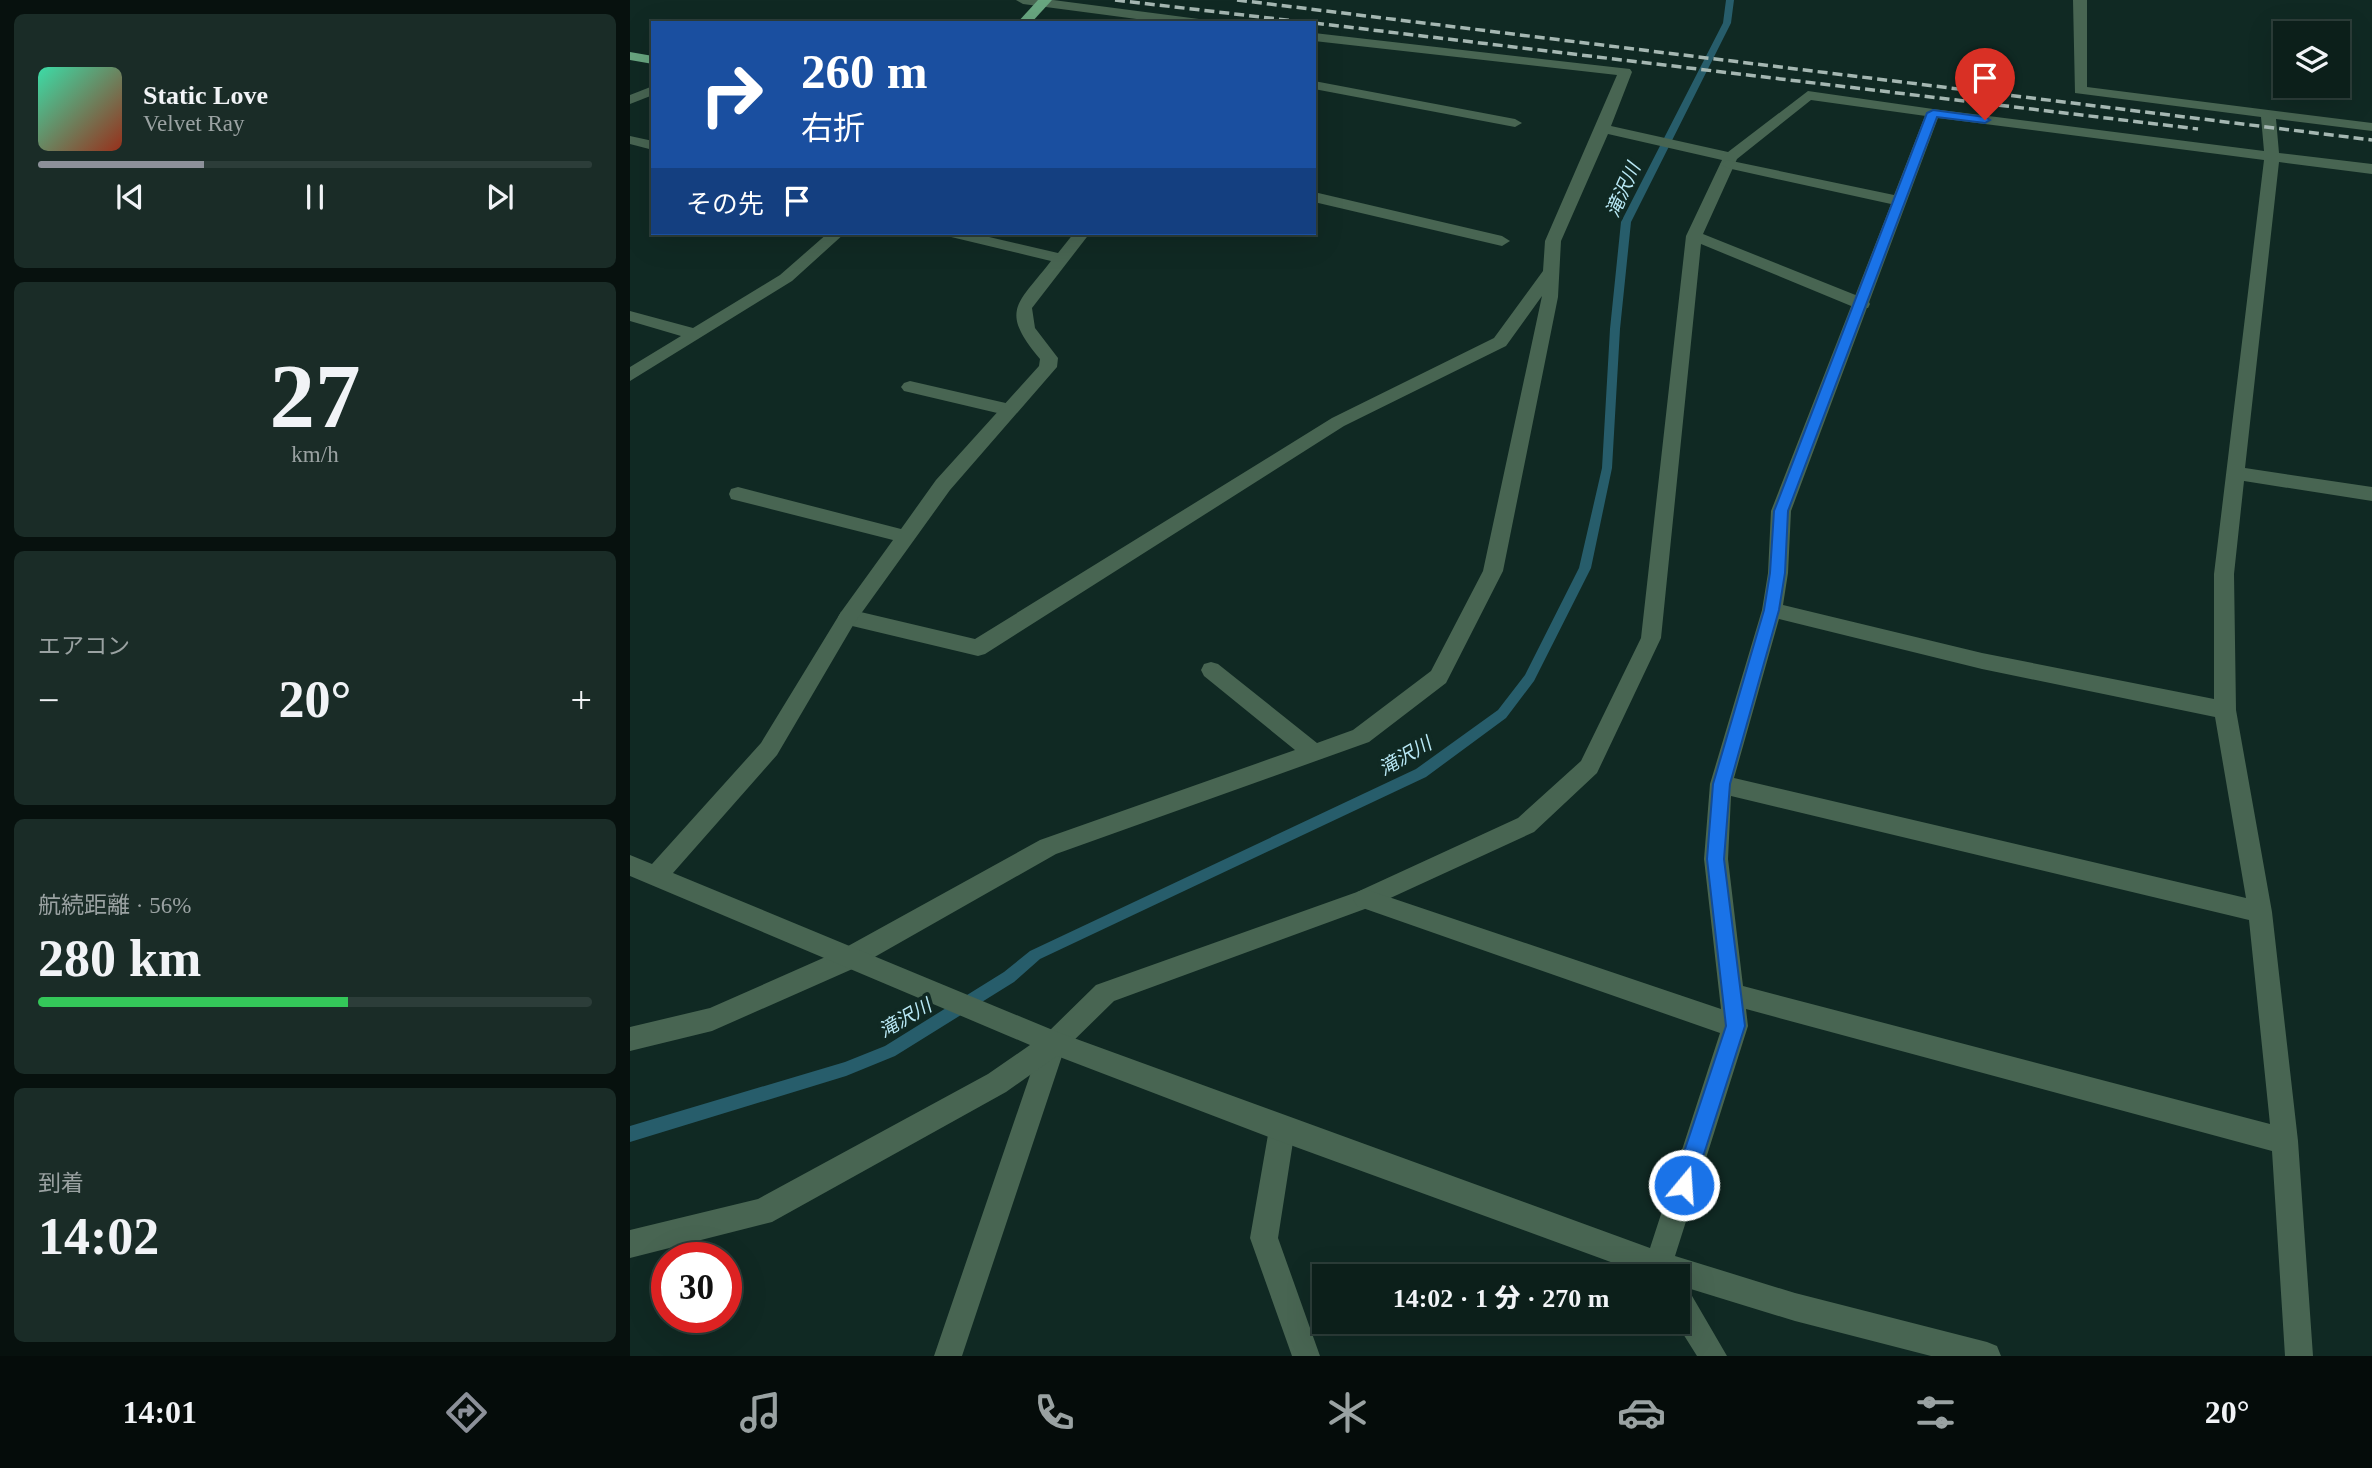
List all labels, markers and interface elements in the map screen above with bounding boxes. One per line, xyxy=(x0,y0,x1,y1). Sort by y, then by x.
map controls xyxy=(2273,21,2350,98)
button: layers xyxy=(2273,21,2350,98)
text: 260 m xyxy=(801,44,928,99)
pin xyxy=(1955,48,2015,120)
icon: right xyxy=(686,49,777,140)
icon: arrive xyxy=(1966,59,2004,97)
text: Static Love xyxy=(143,81,268,110)
text: 右折 xyxy=(801,110,865,146)
text: Velvet Ray xyxy=(143,111,245,136)
water label: 滝沢川 xyxy=(1602,158,1645,220)
icon: previous xyxy=(111,178,149,216)
icon: pause xyxy=(296,178,334,216)
icon: next xyxy=(481,178,519,216)
icon: arrive xyxy=(778,182,816,220)
text: その先 xyxy=(686,190,764,219)
text: 27 xyxy=(270,346,361,447)
text: km/h xyxy=(291,442,339,467)
text: エアコン xyxy=(38,634,130,659)
text: 20° xyxy=(279,671,351,728)
text: − xyxy=(38,679,59,721)
text: + xyxy=(571,679,592,721)
water label: 滝沢川 xyxy=(1375,732,1437,779)
text: 航続距離 · 56% xyxy=(38,893,191,918)
text: 280 km xyxy=(38,930,201,987)
water label: 滝沢川 xyxy=(875,994,937,1041)
position arrow xyxy=(1647,1148,1721,1222)
text: 到着 xyxy=(38,1171,84,1196)
text: 14:02 xyxy=(38,1208,159,1265)
speed limit sign: 30 xyxy=(651,1242,742,1333)
text: 14:02 · 1 分 · 270 m xyxy=(1393,1284,1609,1313)
icon: directions xyxy=(442,1388,491,1437)
icon: music xyxy=(736,1388,785,1437)
icon: phone xyxy=(1030,1388,1079,1437)
icon: climate xyxy=(1323,1388,1372,1437)
icon: car xyxy=(1617,1388,1666,1437)
icon: filters xyxy=(1911,1388,1960,1437)
text: 14:01 xyxy=(122,1394,197,1430)
text: 20° xyxy=(2205,1394,2250,1430)

